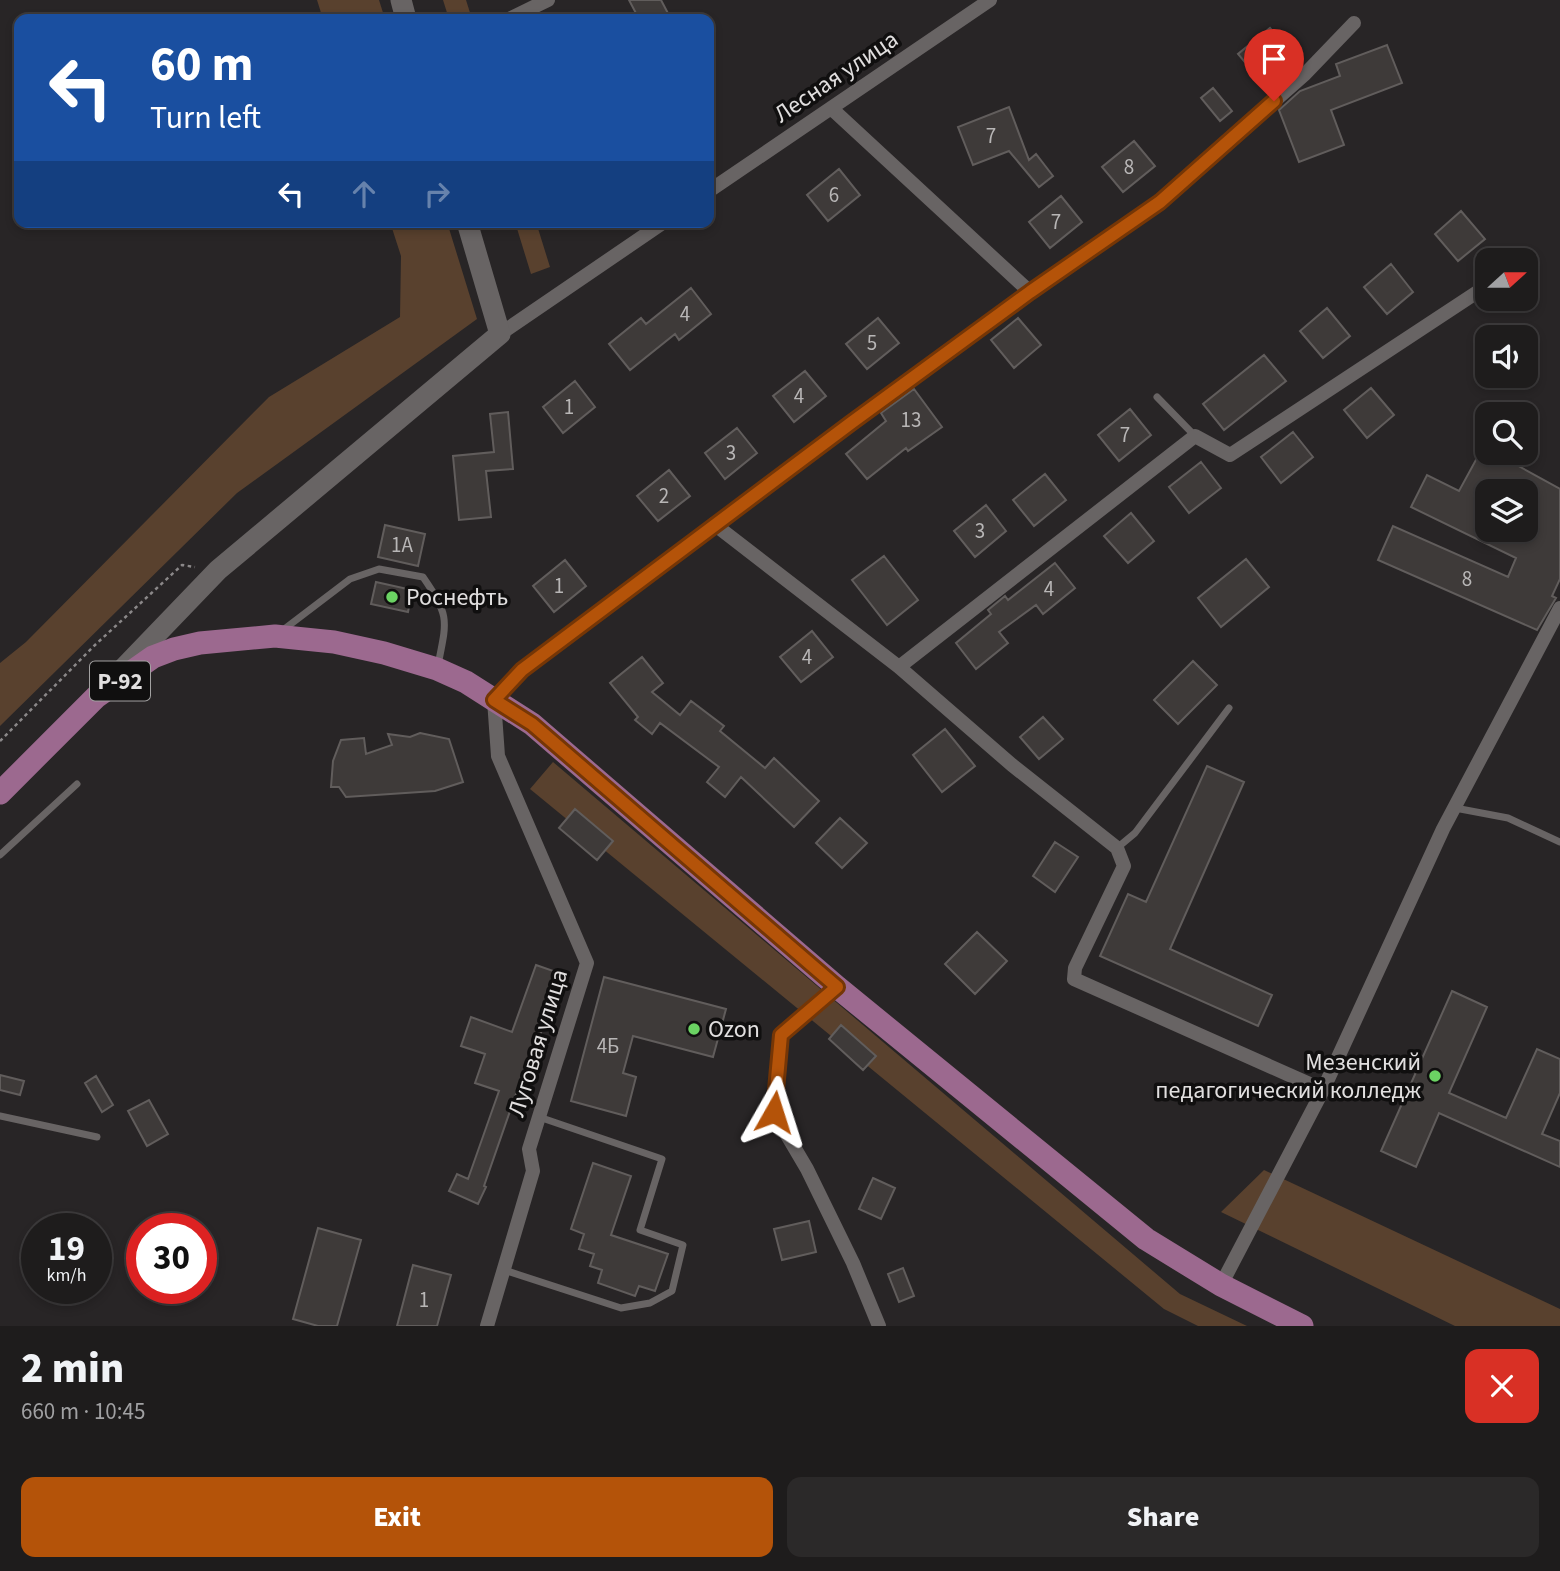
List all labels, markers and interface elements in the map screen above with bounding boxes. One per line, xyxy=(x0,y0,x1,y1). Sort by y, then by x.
street label: Лесная улица xyxy=(767,22,905,132)
pin xyxy=(1244,29,1304,101)
text: 60 m xyxy=(150,30,254,100)
icon: arrive xyxy=(1255,40,1293,78)
icon: left xyxy=(35,42,126,133)
text: Turn left xyxy=(150,95,261,141)
house number: 7 xyxy=(986,121,996,151)
house number: 8 xyxy=(1124,152,1134,182)
icon: left xyxy=(272,175,310,213)
icon: ahead xyxy=(345,175,383,213)
icon: right xyxy=(418,175,456,213)
house number: 6 xyxy=(829,180,839,210)
house number: 7 xyxy=(1051,207,1061,237)
north arrow xyxy=(1475,248,1538,312)
map controls xyxy=(1475,248,1538,542)
house number: 4 xyxy=(680,299,690,329)
button: sound xyxy=(1475,325,1538,388)
house number: 5 xyxy=(867,328,877,358)
house number: 4 xyxy=(794,381,804,411)
house number: 1 xyxy=(564,392,574,422)
button: search xyxy=(1475,402,1538,465)
house number: 13 xyxy=(901,405,921,435)
house number: 7 xyxy=(1120,420,1130,450)
house number: 3 xyxy=(726,438,736,468)
button: layers xyxy=(1475,479,1538,542)
house number: 2 xyxy=(659,481,669,511)
house number: 3 xyxy=(975,516,985,546)
house number: 1А xyxy=(391,530,413,560)
house number: 8 xyxy=(1462,564,1472,594)
house number: 1 xyxy=(554,571,564,601)
house number: 4 xyxy=(1044,574,1054,604)
place label: Роснефть xyxy=(406,580,508,615)
marker: Роснефть xyxy=(384,589,400,605)
house number: 4 xyxy=(802,642,812,672)
road number: Р-92 xyxy=(90,662,150,701)
street label: Луговая улица xyxy=(499,965,577,1121)
place label: Ozon xyxy=(708,1012,760,1047)
marker: Ozon xyxy=(686,1021,702,1037)
house number: 4Б xyxy=(597,1031,619,1061)
place label: Мезенский педагогический колледж xyxy=(1155,1045,1421,1108)
marker: Мезенский педагогический колледж xyxy=(1427,1068,1443,1084)
position arrow xyxy=(737,1075,811,1149)
speed limit sign: 30 xyxy=(126,1213,217,1304)
text: 19 xyxy=(48,1224,85,1274)
text: km/h xyxy=(47,1263,86,1288)
house number: 1 xyxy=(419,1285,429,1315)
text: 2 min xyxy=(21,1339,124,1399)
button: close xyxy=(1465,1349,1539,1423)
text: 660 m · 10:45 xyxy=(21,1395,145,1428)
button: Exit xyxy=(21,1477,773,1557)
button: Share xyxy=(787,1477,1539,1557)

